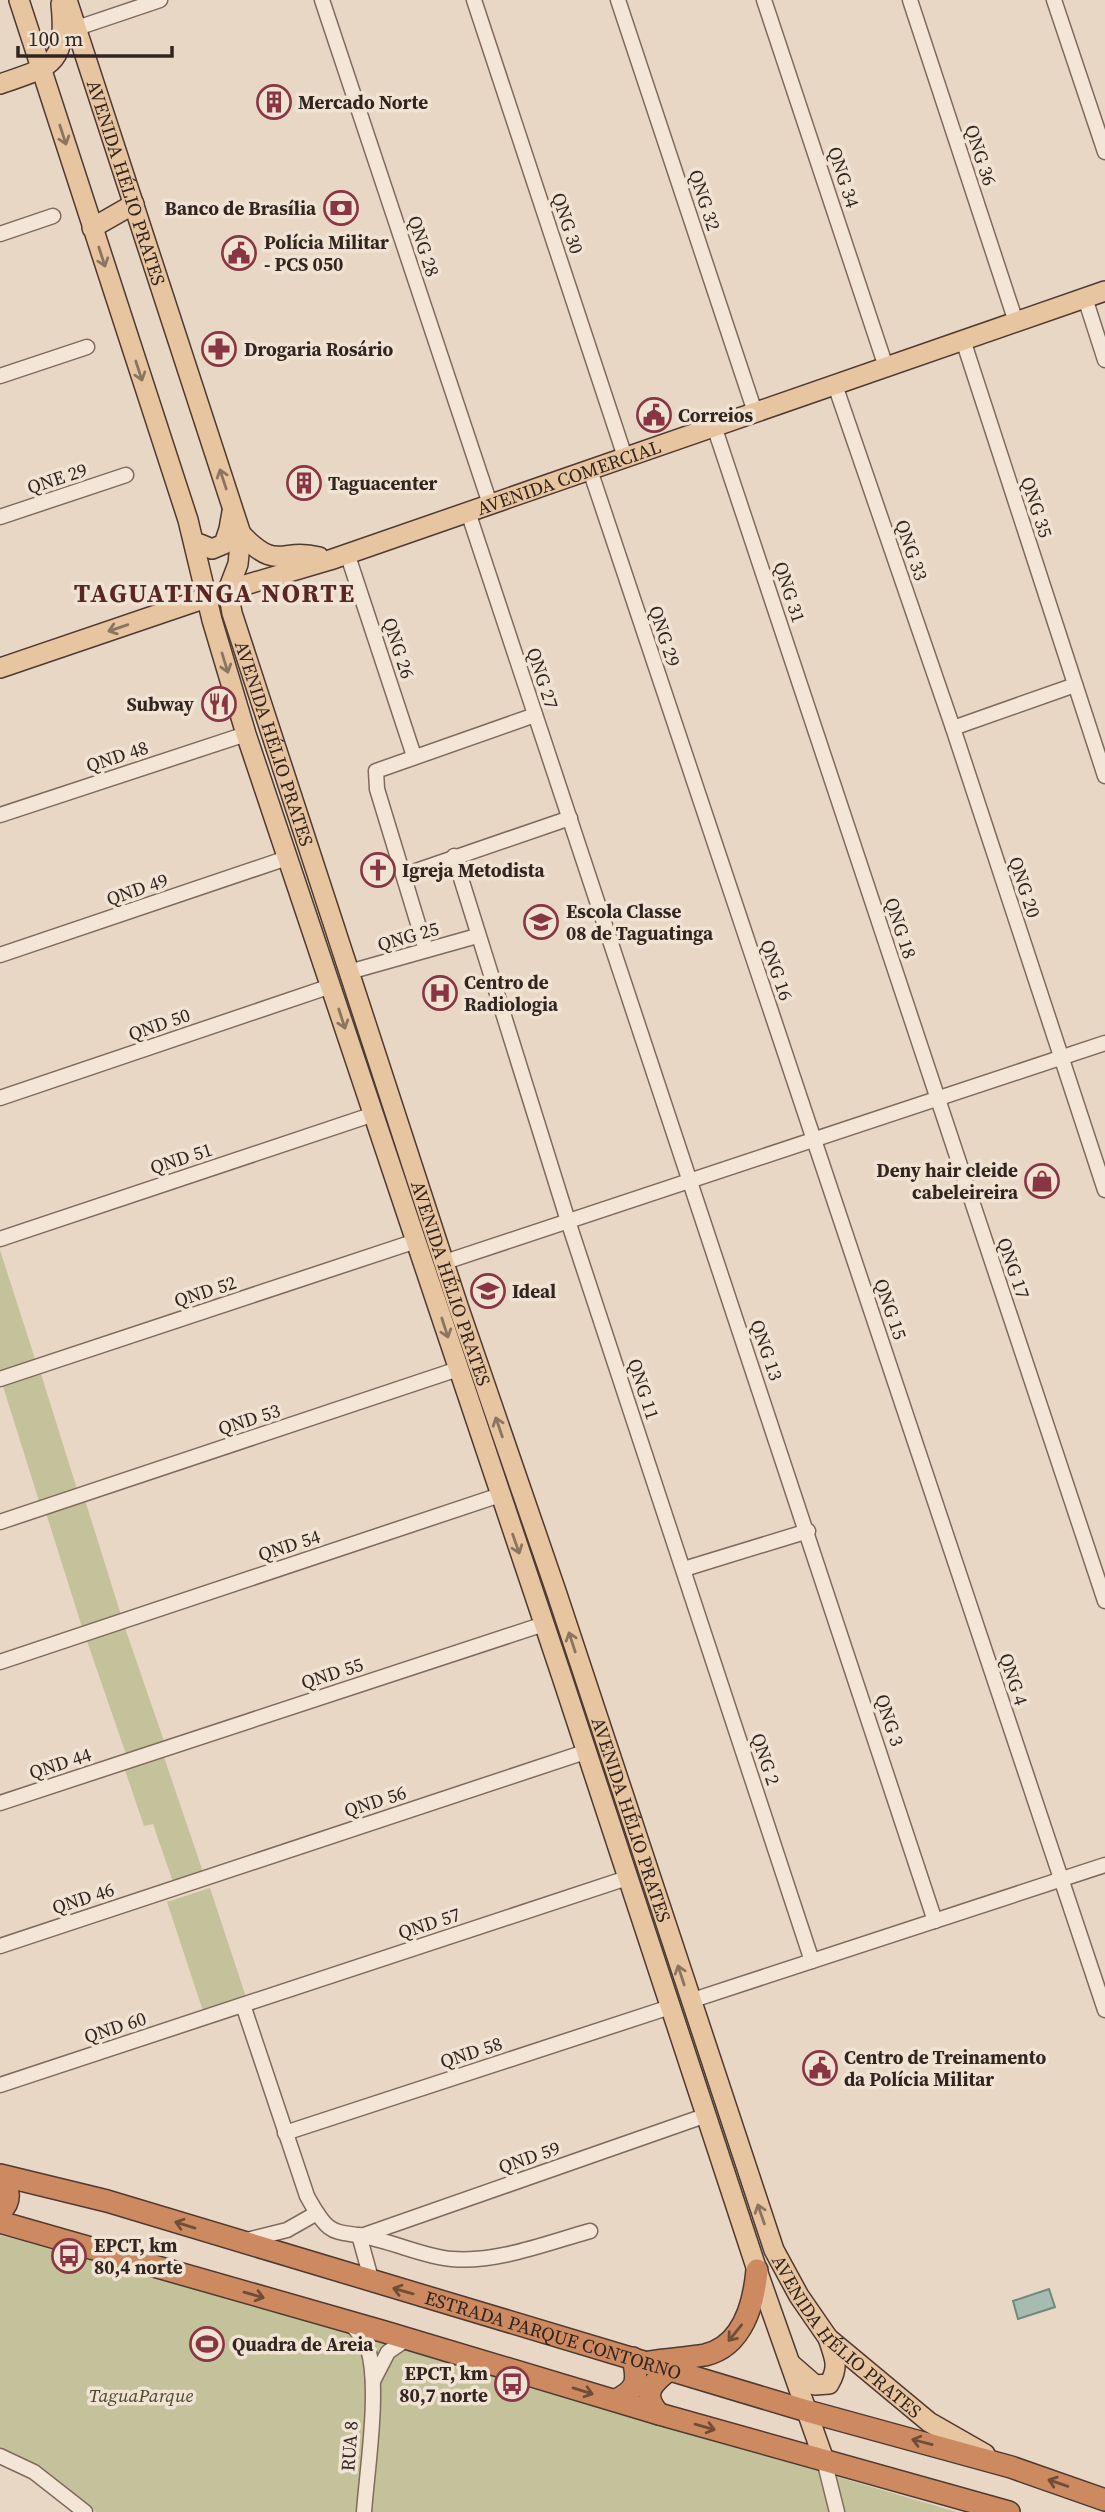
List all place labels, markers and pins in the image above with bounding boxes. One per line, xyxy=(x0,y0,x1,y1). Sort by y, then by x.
building icon: Mercado Norte xyxy=(255,83,293,121)
place label: Mercado Norte xyxy=(298,89,428,115)
bank icon: Banco de Brasília xyxy=(322,189,360,227)
place label: Banco de Brasília xyxy=(165,195,317,221)
place label: Polícia Militar - PCS 050 xyxy=(264,229,389,277)
public building icon: Polícia Militar - PCS 050 xyxy=(220,234,258,272)
pharmacy icon: Drogaria Rosário xyxy=(200,330,238,368)
place label: Drogaria Rosário xyxy=(244,336,393,362)
public building icon: Correios xyxy=(635,396,673,434)
place label: Correios xyxy=(678,402,754,428)
building icon: Taguacenter xyxy=(285,464,323,502)
place label: Taguacenter xyxy=(328,470,438,496)
restaurant icon: Subway xyxy=(200,685,238,723)
place label: Subway xyxy=(127,691,195,717)
church icon: Igreja Metodista xyxy=(359,851,397,889)
place label: Igreja Metodista xyxy=(402,857,545,883)
place label: Escola Classe 08 de Taguatinga xyxy=(566,898,714,946)
school or university icon: Escola Classe 08 de Taguatinga xyxy=(522,903,560,941)
place label: Centro de Radiologia xyxy=(464,969,559,1017)
hospital icon: Centro de Radiologia xyxy=(421,974,459,1012)
place label: Deny hair cleide cabeleireira xyxy=(876,1157,1019,1205)
shop icon: Deny hair cleide cabeleireira xyxy=(1023,1162,1061,1200)
school or university icon: Ideal xyxy=(469,1272,507,1310)
place label: Ideal xyxy=(512,1278,556,1304)
place label: Centro de Treinamento da Polícia Militar xyxy=(844,2044,1046,2092)
public building icon: Centro de Treinamento da Polícia Militar xyxy=(801,2049,839,2087)
place label: EPCT, km 80,4 norte xyxy=(94,2232,183,2280)
bus stop icon: EPCT, km 80,4 norte xyxy=(50,2237,88,2275)
sports icon: Quadra de Areia xyxy=(188,2325,226,2363)
place label: Quadra de Areia xyxy=(232,2331,374,2357)
place label: EPCT, km 80,7 norte xyxy=(399,2360,488,2408)
bus stop icon: EPCT, km 80,7 norte xyxy=(493,2365,531,2403)

